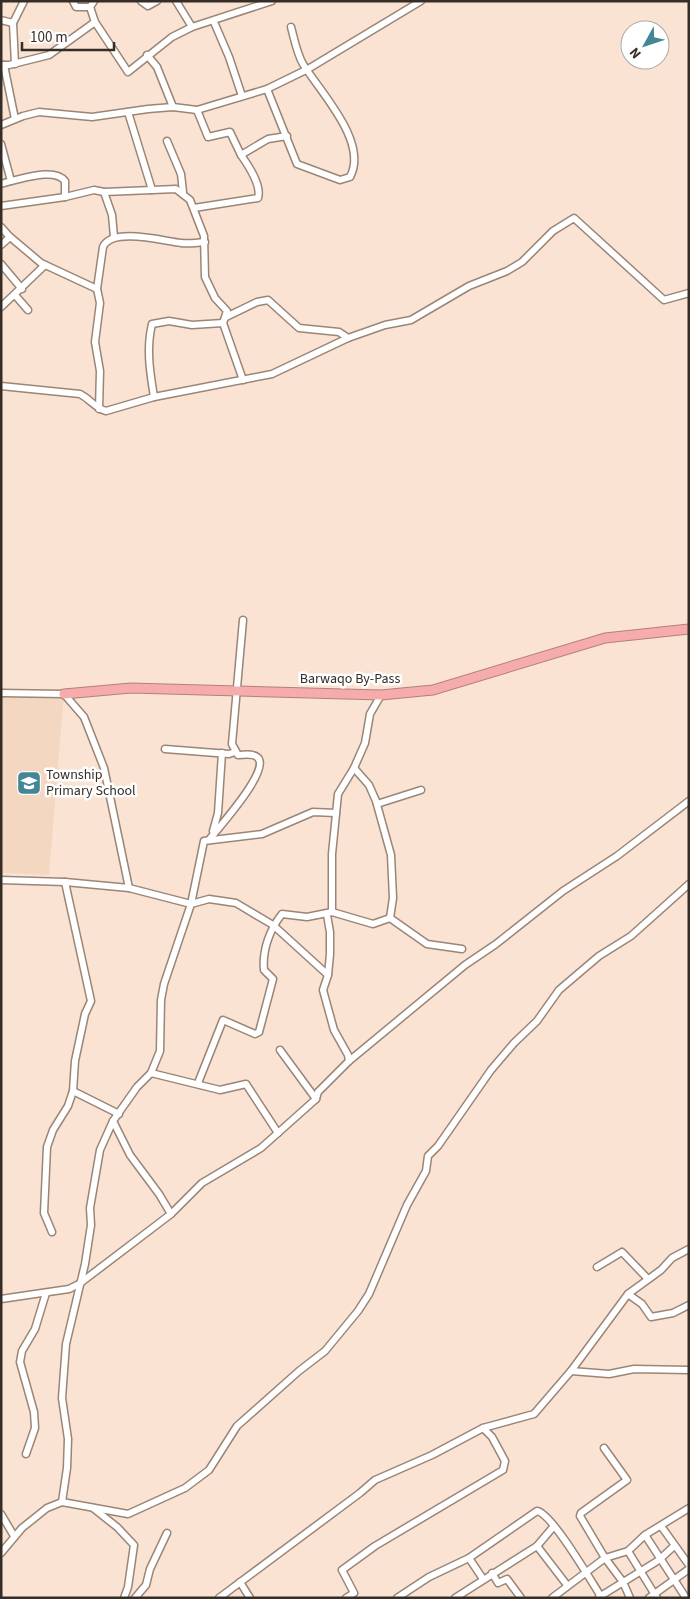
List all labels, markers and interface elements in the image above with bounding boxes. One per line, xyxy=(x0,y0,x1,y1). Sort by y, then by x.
scale bar xyxy=(22,20,115,52)
north arrow xyxy=(620,20,670,70)
text: 100 m xyxy=(30,27,68,48)
text: N xyxy=(625,43,646,63)
street label: Barwaqo By-Pass xyxy=(300,669,400,689)
place label: Township Primary School xyxy=(46,765,136,801)
school or university icon: Township Primary School xyxy=(16,770,42,796)

